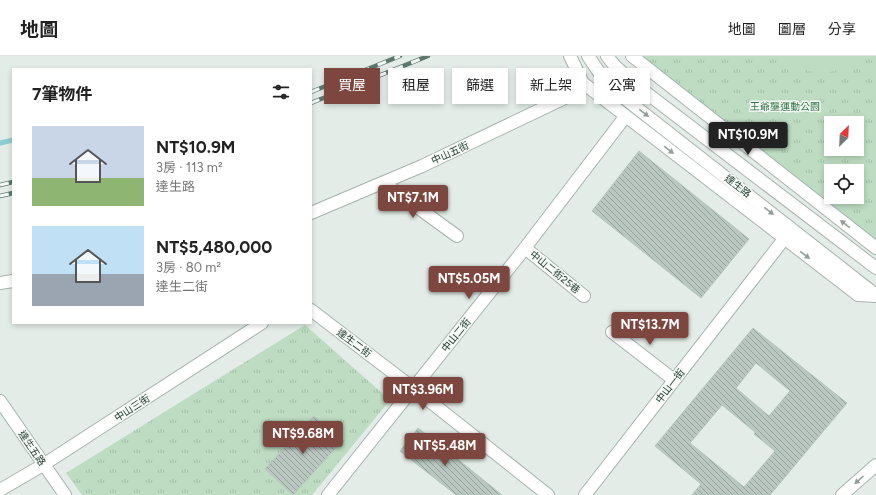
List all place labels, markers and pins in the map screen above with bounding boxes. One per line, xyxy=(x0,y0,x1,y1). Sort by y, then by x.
pin: NT$10.9M xyxy=(707,122,789,156)
pin: NT$7.1M xyxy=(376,185,450,219)
pin: NT$5.05M xyxy=(428,266,510,300)
pin: NT$13.7M xyxy=(609,312,691,346)
pin: NT$3.96M xyxy=(382,377,464,411)
pin: NT$9.68M xyxy=(262,421,344,455)
pin: NT$5.48M xyxy=(404,433,486,467)

